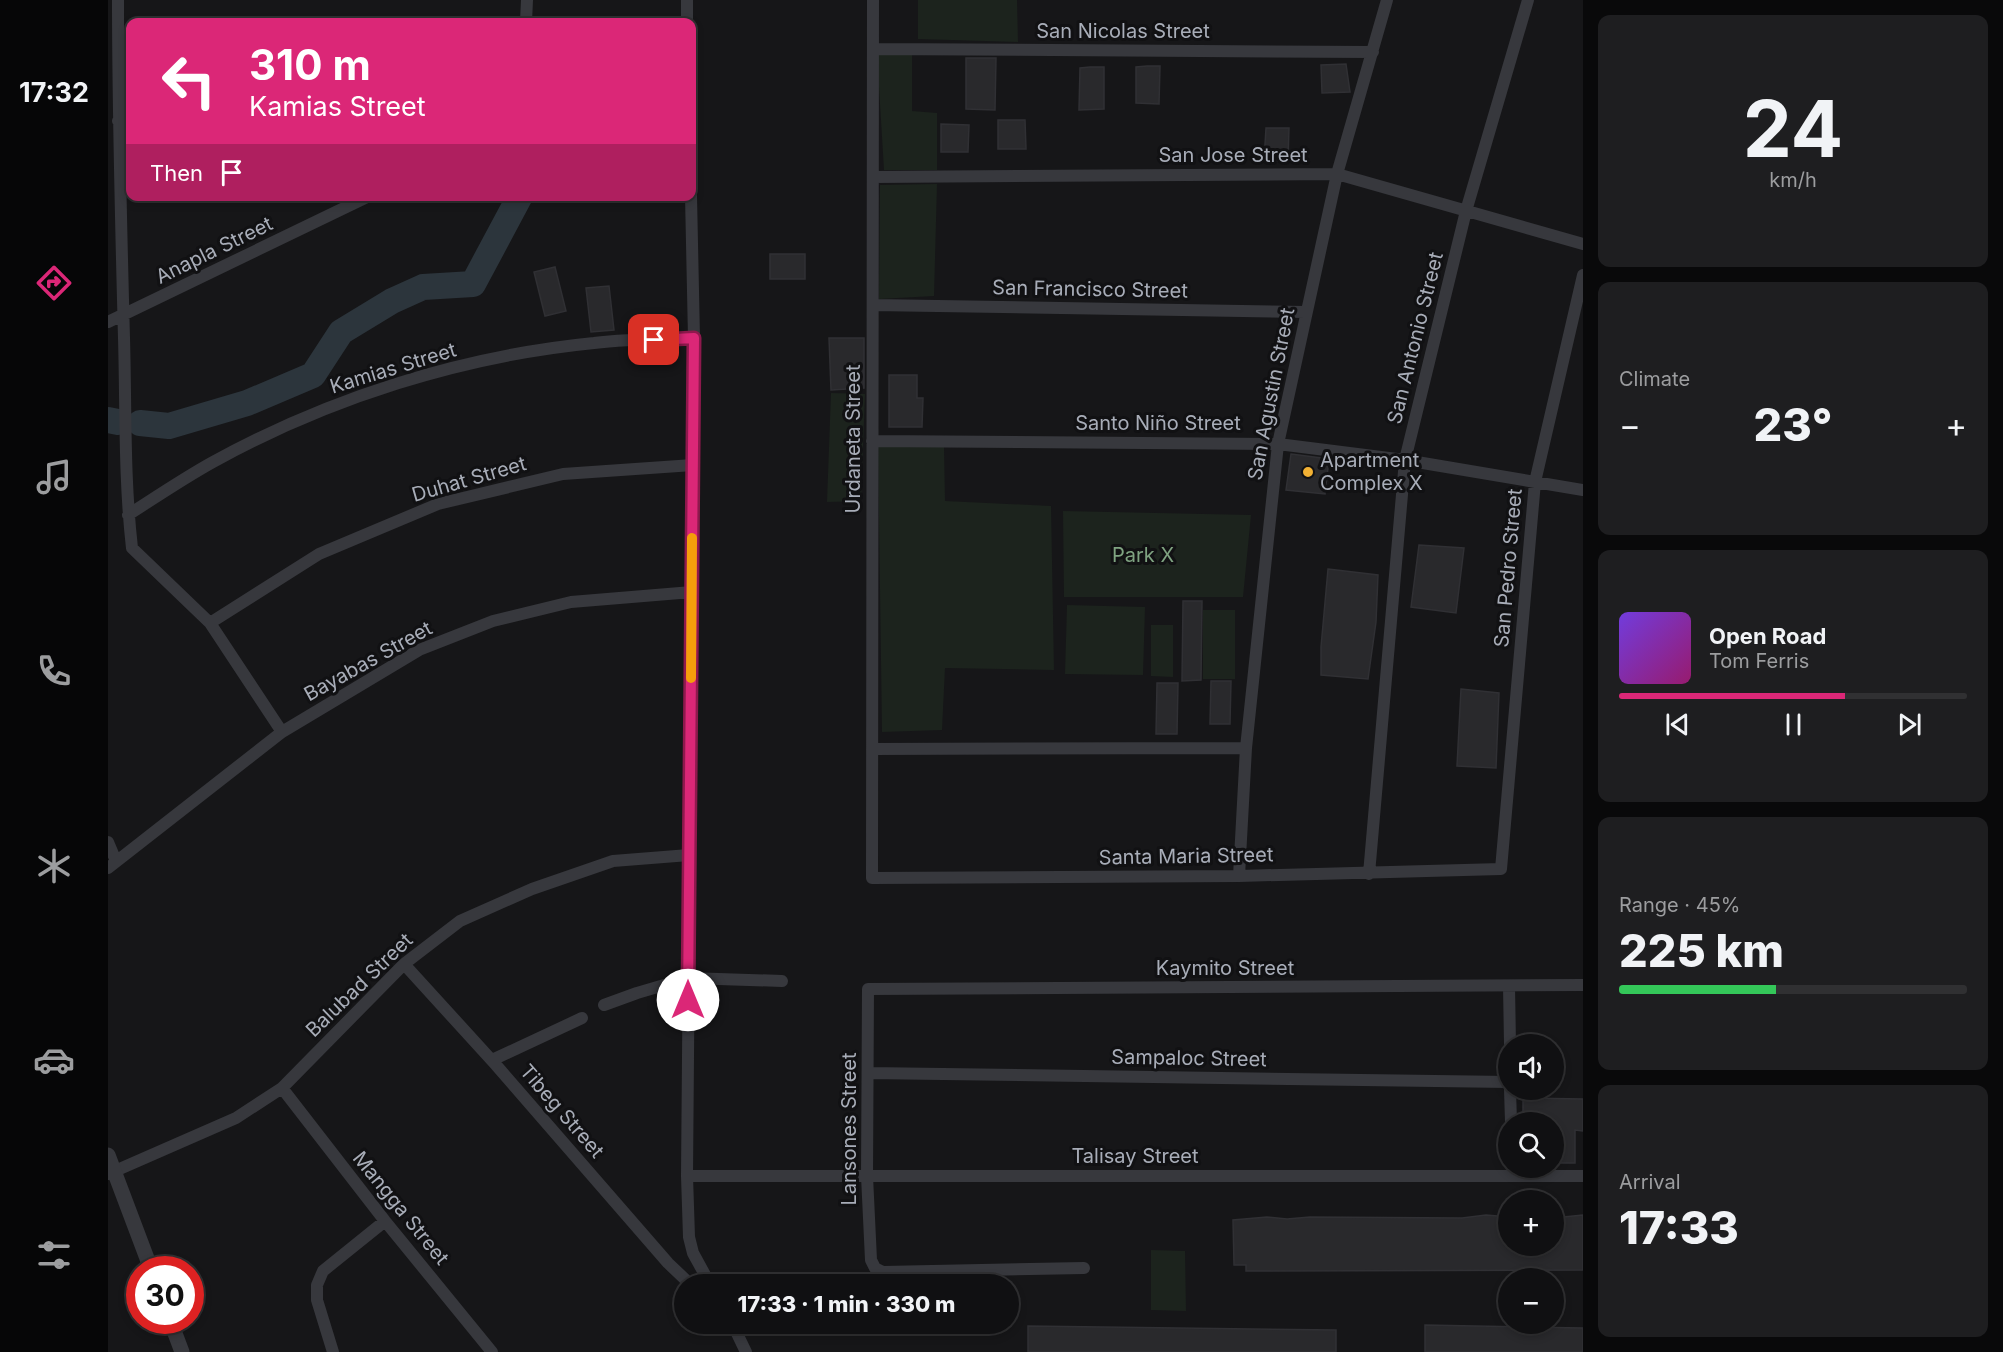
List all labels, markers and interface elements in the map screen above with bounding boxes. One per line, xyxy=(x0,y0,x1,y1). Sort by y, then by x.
street label: San Nicolas Street xyxy=(1036,19,1210,43)
text: 310 m xyxy=(249,39,371,90)
icon: left xyxy=(150,42,228,120)
text: 17:32 xyxy=(19,76,89,109)
text: 24 xyxy=(1743,81,1843,176)
text: Kamias Street xyxy=(249,90,426,123)
street label: San Jose Street xyxy=(1158,143,1308,167)
icon: arrive xyxy=(215,156,248,189)
text: Then xyxy=(150,160,203,186)
text: km/h xyxy=(1769,168,1817,192)
street label: Anapla Street xyxy=(152,211,277,289)
street label: San Antonio Street xyxy=(1382,249,1448,426)
icon: directions xyxy=(33,262,75,304)
street label: San Francisco Street xyxy=(992,275,1188,303)
street label: San Agustin Street xyxy=(1243,305,1300,482)
pin xyxy=(628,314,679,365)
icon: arrive xyxy=(637,323,670,356)
street label: Kamias Street xyxy=(327,337,460,399)
street label: Urdaneta Street xyxy=(841,364,865,513)
text: Climate xyxy=(1619,367,1690,391)
text: 23° xyxy=(1754,397,1832,452)
text: − xyxy=(1619,405,1641,445)
text: + xyxy=(1945,405,1967,445)
street label: Santo Niño Street xyxy=(1075,411,1241,435)
place label: Apartment Complex X xyxy=(1320,448,1423,495)
street label: Duhat Street xyxy=(409,451,529,507)
icon: music xyxy=(33,456,75,498)
marker: Apartment Complex X xyxy=(1301,465,1315,479)
street label: San Pedro Street xyxy=(1489,487,1527,648)
park label: Park X xyxy=(1112,543,1174,567)
street label: Bayabas Street xyxy=(300,616,437,706)
text: Open Road xyxy=(1709,623,1826,649)
text: Tom Ferris xyxy=(1709,649,1809,673)
icon: phone xyxy=(33,650,75,692)
icon: previous xyxy=(1661,708,1694,741)
icon: pause xyxy=(1777,708,1810,741)
icon: next xyxy=(1893,708,1926,741)
street label: Santa Maria Street xyxy=(1098,842,1274,870)
icon: climate xyxy=(33,845,75,887)
text: Range · 45% xyxy=(1619,893,1740,917)
text: 225 km xyxy=(1619,923,1784,978)
street label: Balubad Street xyxy=(301,928,418,1042)
street label: Kaymito Street xyxy=(1156,956,1295,980)
position arrow xyxy=(656,968,720,1032)
map controls xyxy=(1498,1034,1564,1334)
button: sound xyxy=(1498,1034,1564,1100)
icon: car xyxy=(33,1039,75,1081)
street label: Sampaloc Street xyxy=(1111,1045,1267,1071)
street label: Lansones Street xyxy=(837,1052,861,1206)
street label: Tibeg Street xyxy=(515,1059,609,1163)
button: search xyxy=(1498,1112,1564,1178)
street label: Talisay Street xyxy=(1071,1144,1199,1168)
street label: Mangga Street xyxy=(348,1146,454,1270)
text: Arrival xyxy=(1619,1170,1681,1194)
button: + xyxy=(1498,1190,1564,1256)
text: 17:33 xyxy=(1619,1200,1739,1255)
icon: filters xyxy=(33,1234,75,1276)
speed limit sign: 30 xyxy=(126,1256,204,1334)
button: − xyxy=(1498,1268,1564,1334)
text: 17:33 · 1 min · 330 m xyxy=(738,1291,955,1317)

